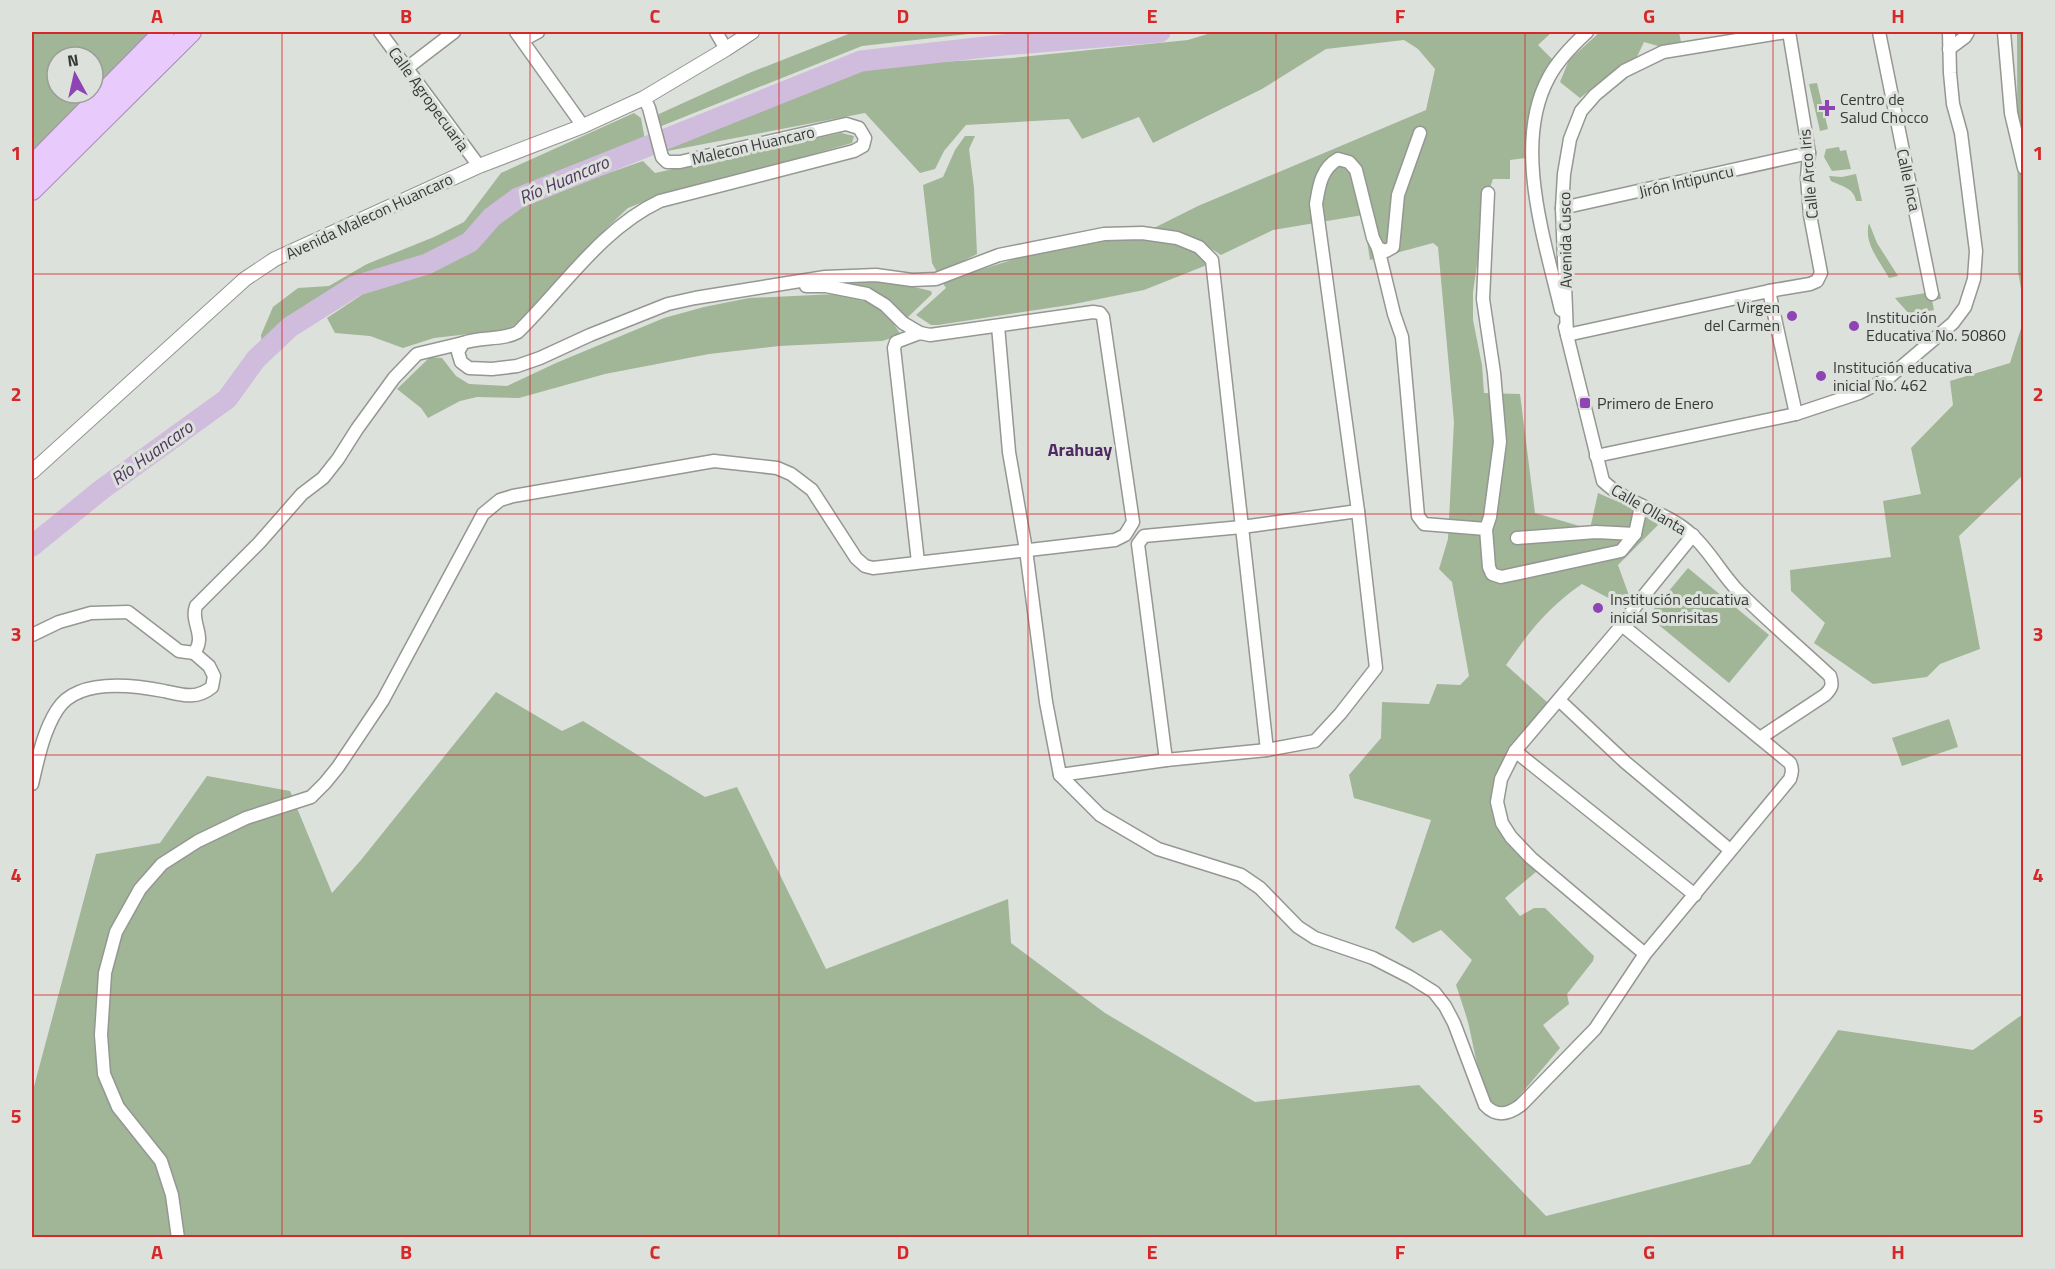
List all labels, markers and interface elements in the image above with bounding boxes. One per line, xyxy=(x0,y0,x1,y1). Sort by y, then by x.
text: A xyxy=(151,0,163,31)
text: B xyxy=(400,0,412,31)
text: C xyxy=(650,0,661,31)
text: D xyxy=(897,0,909,31)
text: E xyxy=(1146,0,1158,31)
text: F xyxy=(1395,0,1406,31)
text: G xyxy=(1643,0,1655,31)
text: H xyxy=(1891,0,1905,31)
street label: Calle Agropecuaria xyxy=(383,42,475,156)
north arrow xyxy=(45,45,105,105)
text: N xyxy=(66,47,80,73)
place label: Centro de Salud Chocco xyxy=(1840,87,1929,129)
marker: Centro de Salud Chocco xyxy=(1818,99,1836,117)
street label: Malecon Huancaro xyxy=(689,119,817,171)
street label: Calle Arco Iris xyxy=(1792,128,1824,220)
text: 1 xyxy=(10,137,22,168)
text: 1 xyxy=(2032,137,2044,168)
street label: Calle Inca xyxy=(1891,147,1927,213)
water label: Río Huancaro xyxy=(515,148,614,211)
street label: Jirón Intipuncu xyxy=(1636,158,1736,204)
street label: Avenida Malecon Huancaro xyxy=(281,167,457,265)
street label: Avenida Cusco xyxy=(1552,191,1578,289)
place label: Virgen del Carmen xyxy=(1704,295,1780,337)
place label: Institución Educativa No. 50860 xyxy=(1866,305,2006,347)
marker: Virgen del Carmen xyxy=(1785,309,1799,323)
marker: Institución Educativa No. 50860 xyxy=(1847,319,1861,333)
place label: Institución educativa inicial No. 462 xyxy=(1833,355,1972,397)
marker: Institución educativa inicial No. 462 xyxy=(1814,369,1828,383)
text: 2 xyxy=(10,378,22,409)
text: 2 xyxy=(2032,378,2044,409)
place label: Primero de Enero xyxy=(1597,391,1714,415)
marker: Primero de Enero xyxy=(1578,396,1592,410)
water label: Río Huancaro xyxy=(105,413,199,492)
district label: Arahuay xyxy=(1048,436,1112,463)
street label: Calle Ollanta xyxy=(1607,478,1691,540)
place label: Institución educativa inicial Sonrisitas xyxy=(1610,587,1749,629)
marker: Institución educativa inicial Sonrisitas xyxy=(1591,601,1605,615)
text: 3 xyxy=(10,618,22,649)
text: 3 xyxy=(2032,618,2044,649)
text: 4 xyxy=(10,859,22,890)
text: 4 xyxy=(2032,859,2044,890)
text: 5 xyxy=(10,1100,22,1131)
text: 5 xyxy=(2032,1100,2044,1131)
text: A xyxy=(151,1236,163,1267)
text: B xyxy=(400,1236,412,1267)
text: C xyxy=(650,1236,661,1267)
text: D xyxy=(897,1236,909,1267)
text: E xyxy=(1146,1236,1158,1267)
text: F xyxy=(1395,1236,1406,1267)
text: G xyxy=(1643,1236,1655,1267)
text: H xyxy=(1891,1236,1905,1267)

